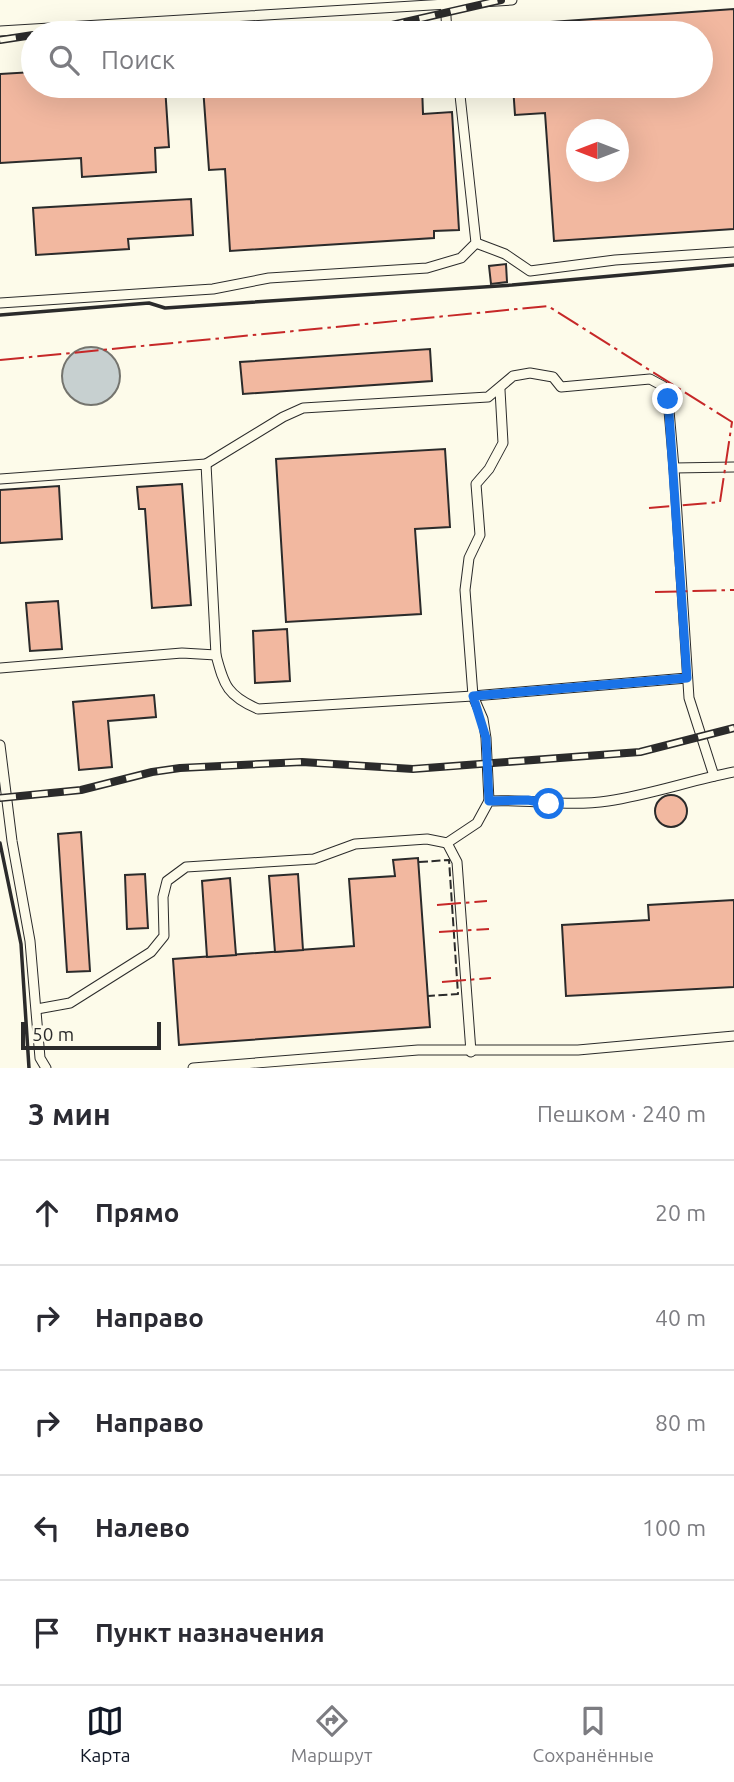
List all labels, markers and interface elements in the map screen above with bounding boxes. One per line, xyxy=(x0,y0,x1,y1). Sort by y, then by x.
search box xyxy=(21,21,713,98)
icon: search xyxy=(45,41,83,79)
text: Поиск xyxy=(101,45,175,74)
north arrow xyxy=(566,119,629,182)
route end xyxy=(652,383,683,414)
route start xyxy=(533,788,564,819)
scale bar xyxy=(21,1019,161,1051)
text: 50 m xyxy=(32,1023,74,1045)
text: 3 мин xyxy=(28,1097,111,1131)
text: Пешком · 240 m xyxy=(537,1101,706,1126)
icon: ahead xyxy=(28,1194,66,1232)
text: Прямо xyxy=(95,1198,179,1227)
text: 20 m xyxy=(655,1200,706,1225)
icon: right xyxy=(28,1299,66,1337)
text: Направо xyxy=(95,1303,204,1332)
text: 40 m xyxy=(655,1305,706,1330)
icon: right xyxy=(28,1404,66,1442)
text: Направо xyxy=(95,1408,204,1437)
text: 80 m xyxy=(655,1410,706,1435)
icon: left xyxy=(28,1509,66,1547)
text: Налево xyxy=(95,1513,190,1542)
text: 100 m xyxy=(642,1515,706,1540)
icon: arrive xyxy=(28,1614,66,1652)
text: Пункт назначения xyxy=(95,1618,325,1647)
tab: Карта xyxy=(80,1702,131,1766)
tab: Маршрут xyxy=(291,1702,373,1766)
tab: Сохранённые xyxy=(533,1702,654,1766)

